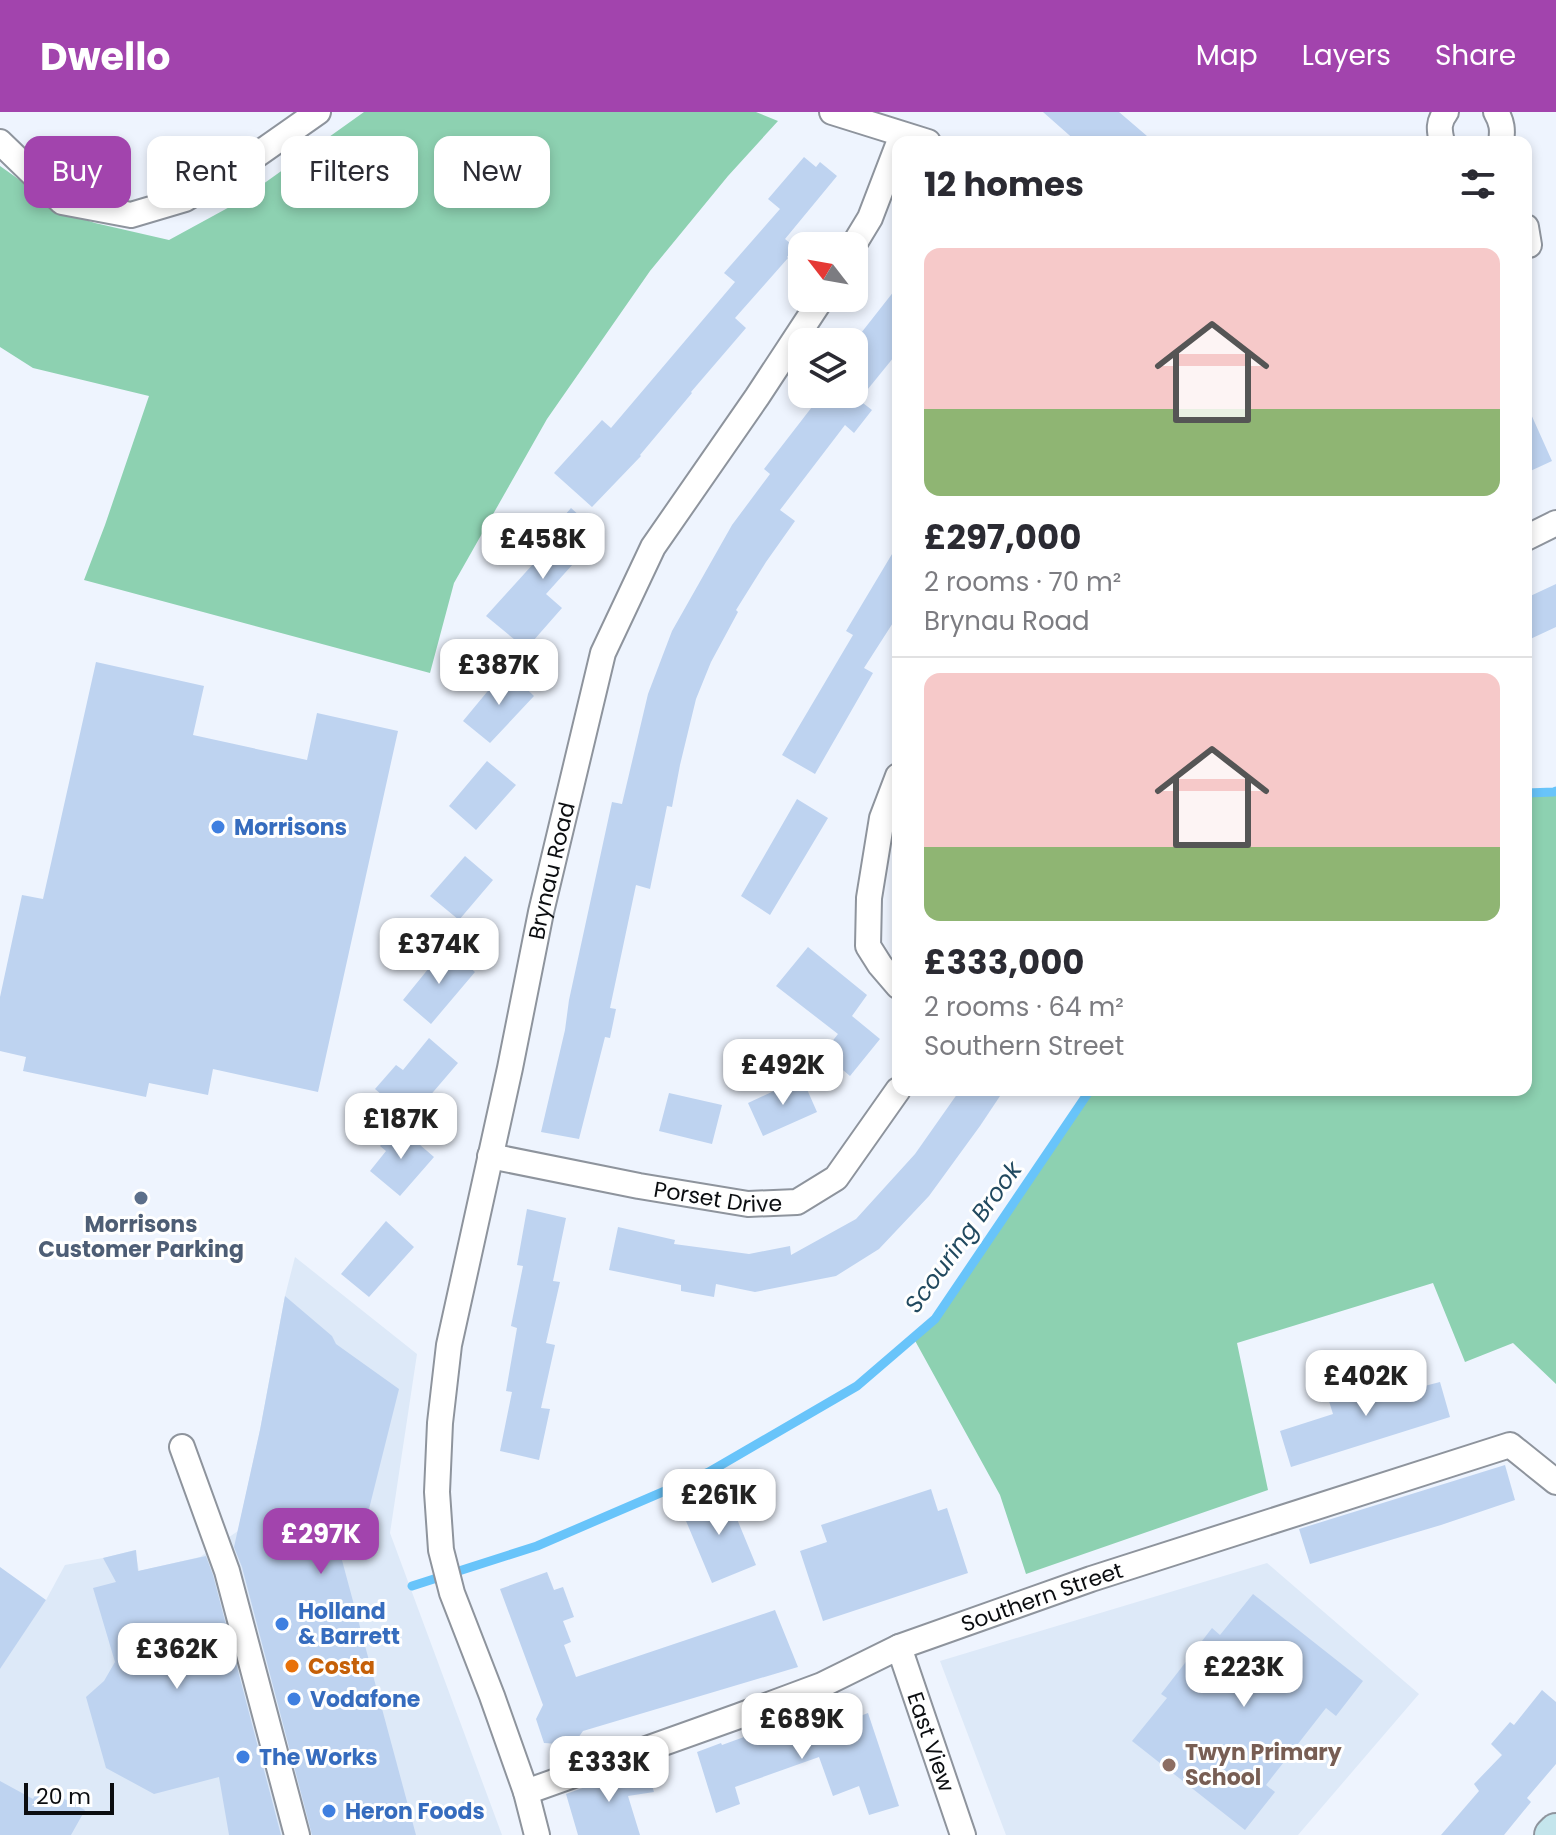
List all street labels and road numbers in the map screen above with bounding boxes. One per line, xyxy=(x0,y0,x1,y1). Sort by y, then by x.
street label: Brynau Road xyxy=(520,799,582,942)
street label: Porset Drive xyxy=(652,1173,783,1220)
street label: Southern Street xyxy=(957,1554,1127,1639)
street label: East View xyxy=(900,1688,963,1796)

